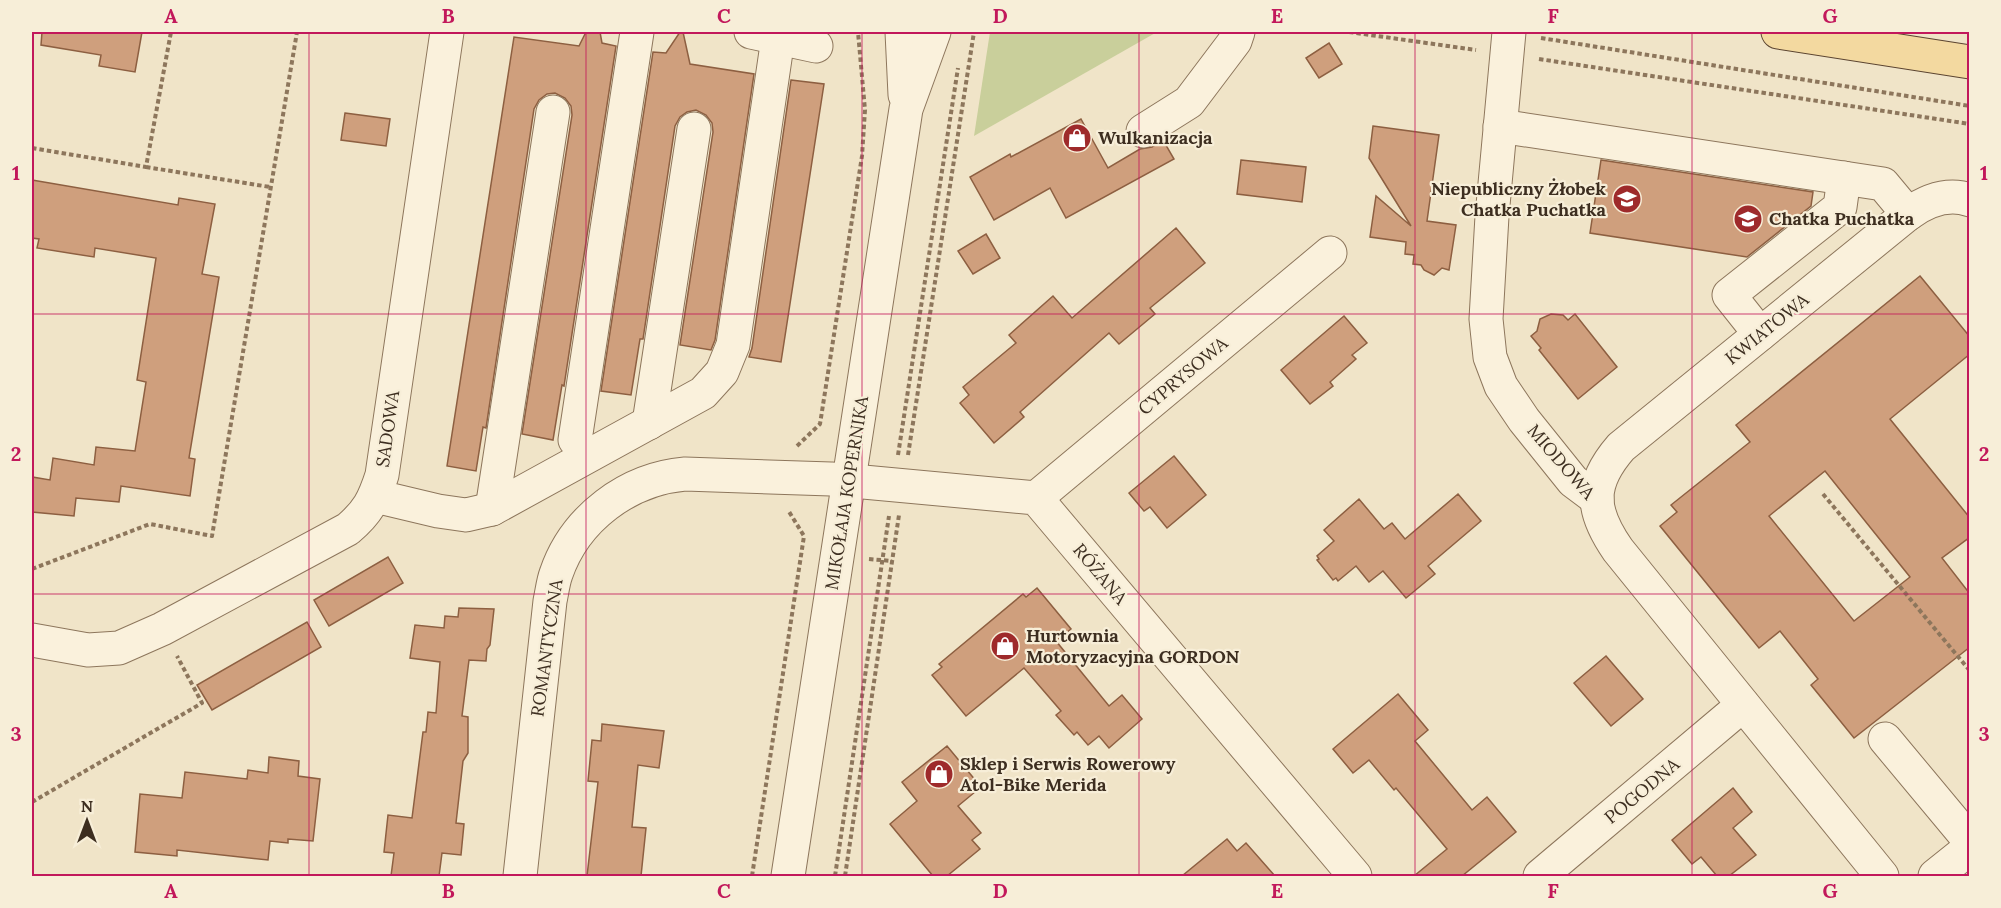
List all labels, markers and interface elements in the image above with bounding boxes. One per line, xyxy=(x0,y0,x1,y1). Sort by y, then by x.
text: A xyxy=(164,3,178,28)
text: B xyxy=(441,3,455,28)
text: C xyxy=(717,3,731,28)
text: D xyxy=(992,3,1008,28)
text: E xyxy=(1271,3,1283,28)
text: F xyxy=(1547,3,1559,28)
text: G xyxy=(1822,3,1838,28)
shop icon: Wulkanizacja xyxy=(1061,122,1093,154)
place label: Wulkanizacja xyxy=(1098,126,1213,149)
text: 1 xyxy=(12,160,20,185)
text: 1 xyxy=(1980,160,1988,185)
place label: Niepubliczny Żłobek Chatka Puchatka xyxy=(1431,177,1607,221)
school or university icon: Niepubliczny Żłobek Chatka Puchatka xyxy=(1611,183,1643,215)
school or university icon: Chatka Puchatka xyxy=(1732,203,1764,235)
place label: Chatka Puchatka xyxy=(1769,207,1915,230)
street label: KWIATOWA xyxy=(1720,287,1814,369)
street label: CYPRYSOWA xyxy=(1133,331,1233,420)
street label: SADOWA xyxy=(371,388,404,469)
street label: MIKOŁAJA KOPERNIKA xyxy=(820,394,873,592)
street label: MIODOWA xyxy=(1522,419,1601,505)
text: 2 xyxy=(11,441,21,466)
text: 2 xyxy=(1979,441,1989,466)
street label: RÓŻANA xyxy=(1068,538,1133,610)
street label: ROMANTYCZNA xyxy=(525,577,568,718)
place label: Hurtownia Motoryzacyjna GORDON xyxy=(1026,624,1240,668)
shop icon: Hurtownia Motoryzacyjna GORDON xyxy=(989,630,1021,662)
text: 3 xyxy=(10,721,22,746)
text: 3 xyxy=(1978,721,1990,746)
place label: Sklep i Serwis Rowerowy Atol-Bike Merida xyxy=(960,752,1175,796)
street label: POGODNA xyxy=(1599,752,1684,829)
shop icon: Sklep i Serwis Rowerowy Atol-Bike Merida xyxy=(923,758,955,790)
north arrow xyxy=(57,791,117,851)
text: N xyxy=(81,796,93,816)
text: A xyxy=(164,878,178,903)
text: B xyxy=(441,878,455,903)
text: C xyxy=(717,878,731,903)
text: D xyxy=(992,878,1008,903)
text: E xyxy=(1271,878,1283,903)
text: F xyxy=(1547,878,1559,903)
text: G xyxy=(1822,878,1838,903)

